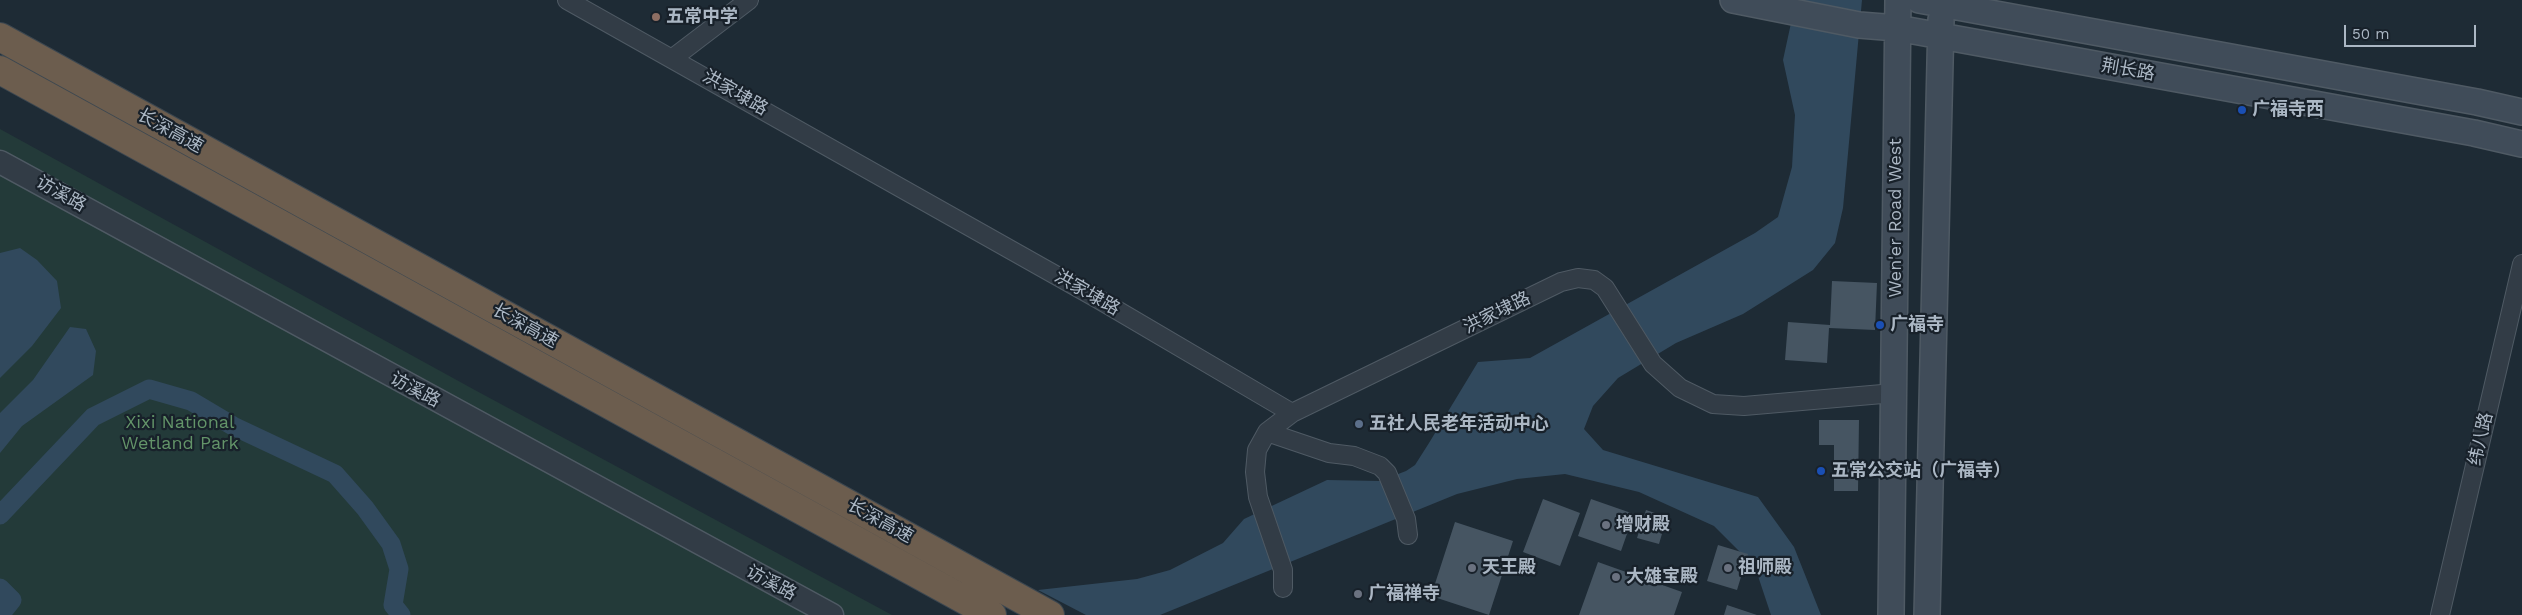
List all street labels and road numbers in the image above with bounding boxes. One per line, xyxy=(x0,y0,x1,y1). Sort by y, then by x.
street label: 荆长路 xyxy=(2100,55,2156,85)
street label: 洪家埭路 xyxy=(698,66,772,120)
street label: 长深高速 xyxy=(133,104,207,158)
street label: Wen'er Road West xyxy=(1885,138,1907,298)
street label: 访溪路 xyxy=(32,171,90,217)
street label: 洪家埭路 xyxy=(1050,266,1124,320)
street label: 洪家埭路 xyxy=(1460,288,1534,338)
street label: 长深高速 xyxy=(488,299,562,353)
street label: 访溪路 xyxy=(386,368,444,412)
street label: 纬八路 xyxy=(2464,410,2498,468)
street label: 长深高速 xyxy=(843,494,917,548)
street label: 访溪路 xyxy=(742,561,800,605)

